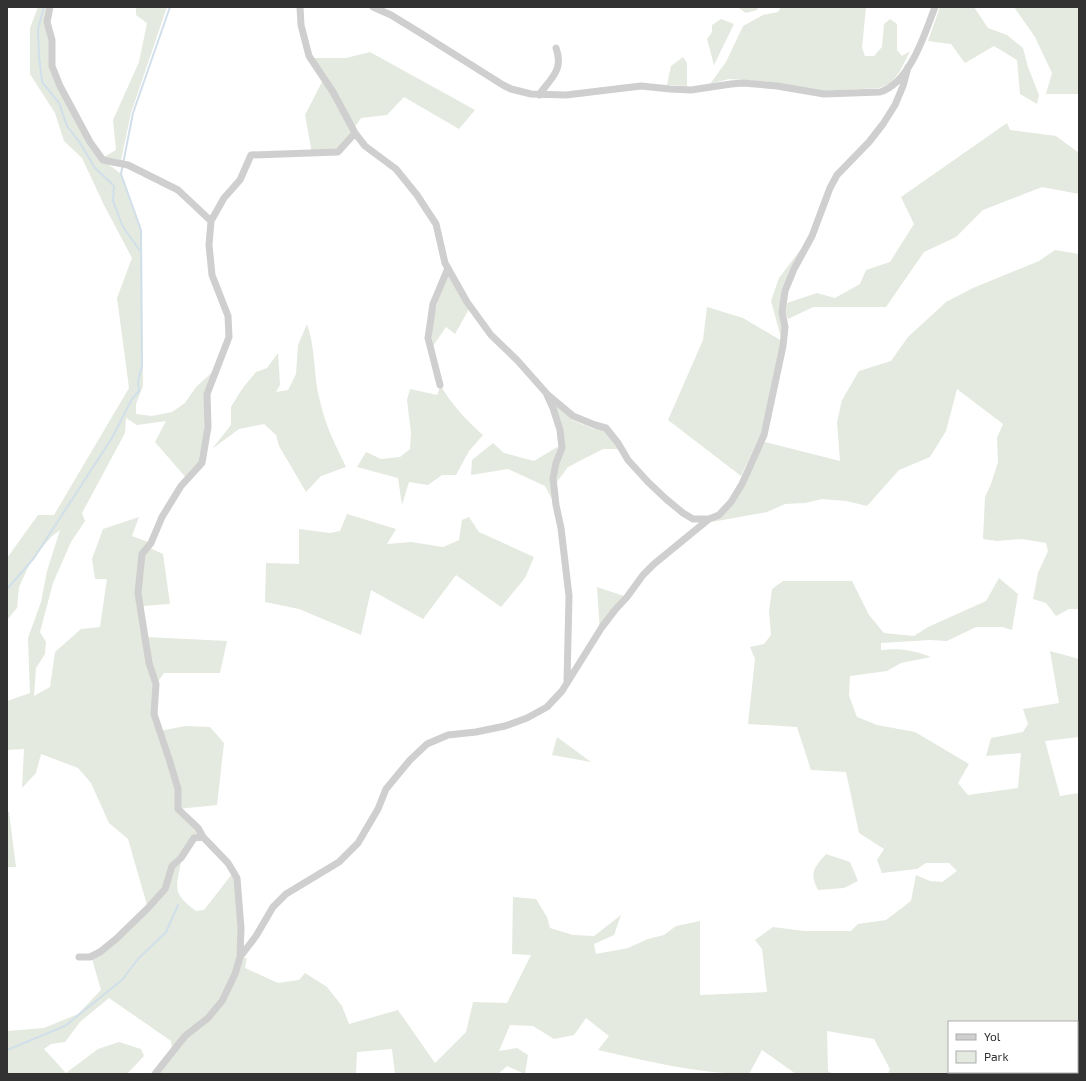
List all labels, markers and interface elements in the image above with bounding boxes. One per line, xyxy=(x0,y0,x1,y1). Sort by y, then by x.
legend xyxy=(948,1021,1078,1073)
text: Yol xyxy=(984,1029,1001,1043)
text: Park xyxy=(984,1049,1009,1063)

